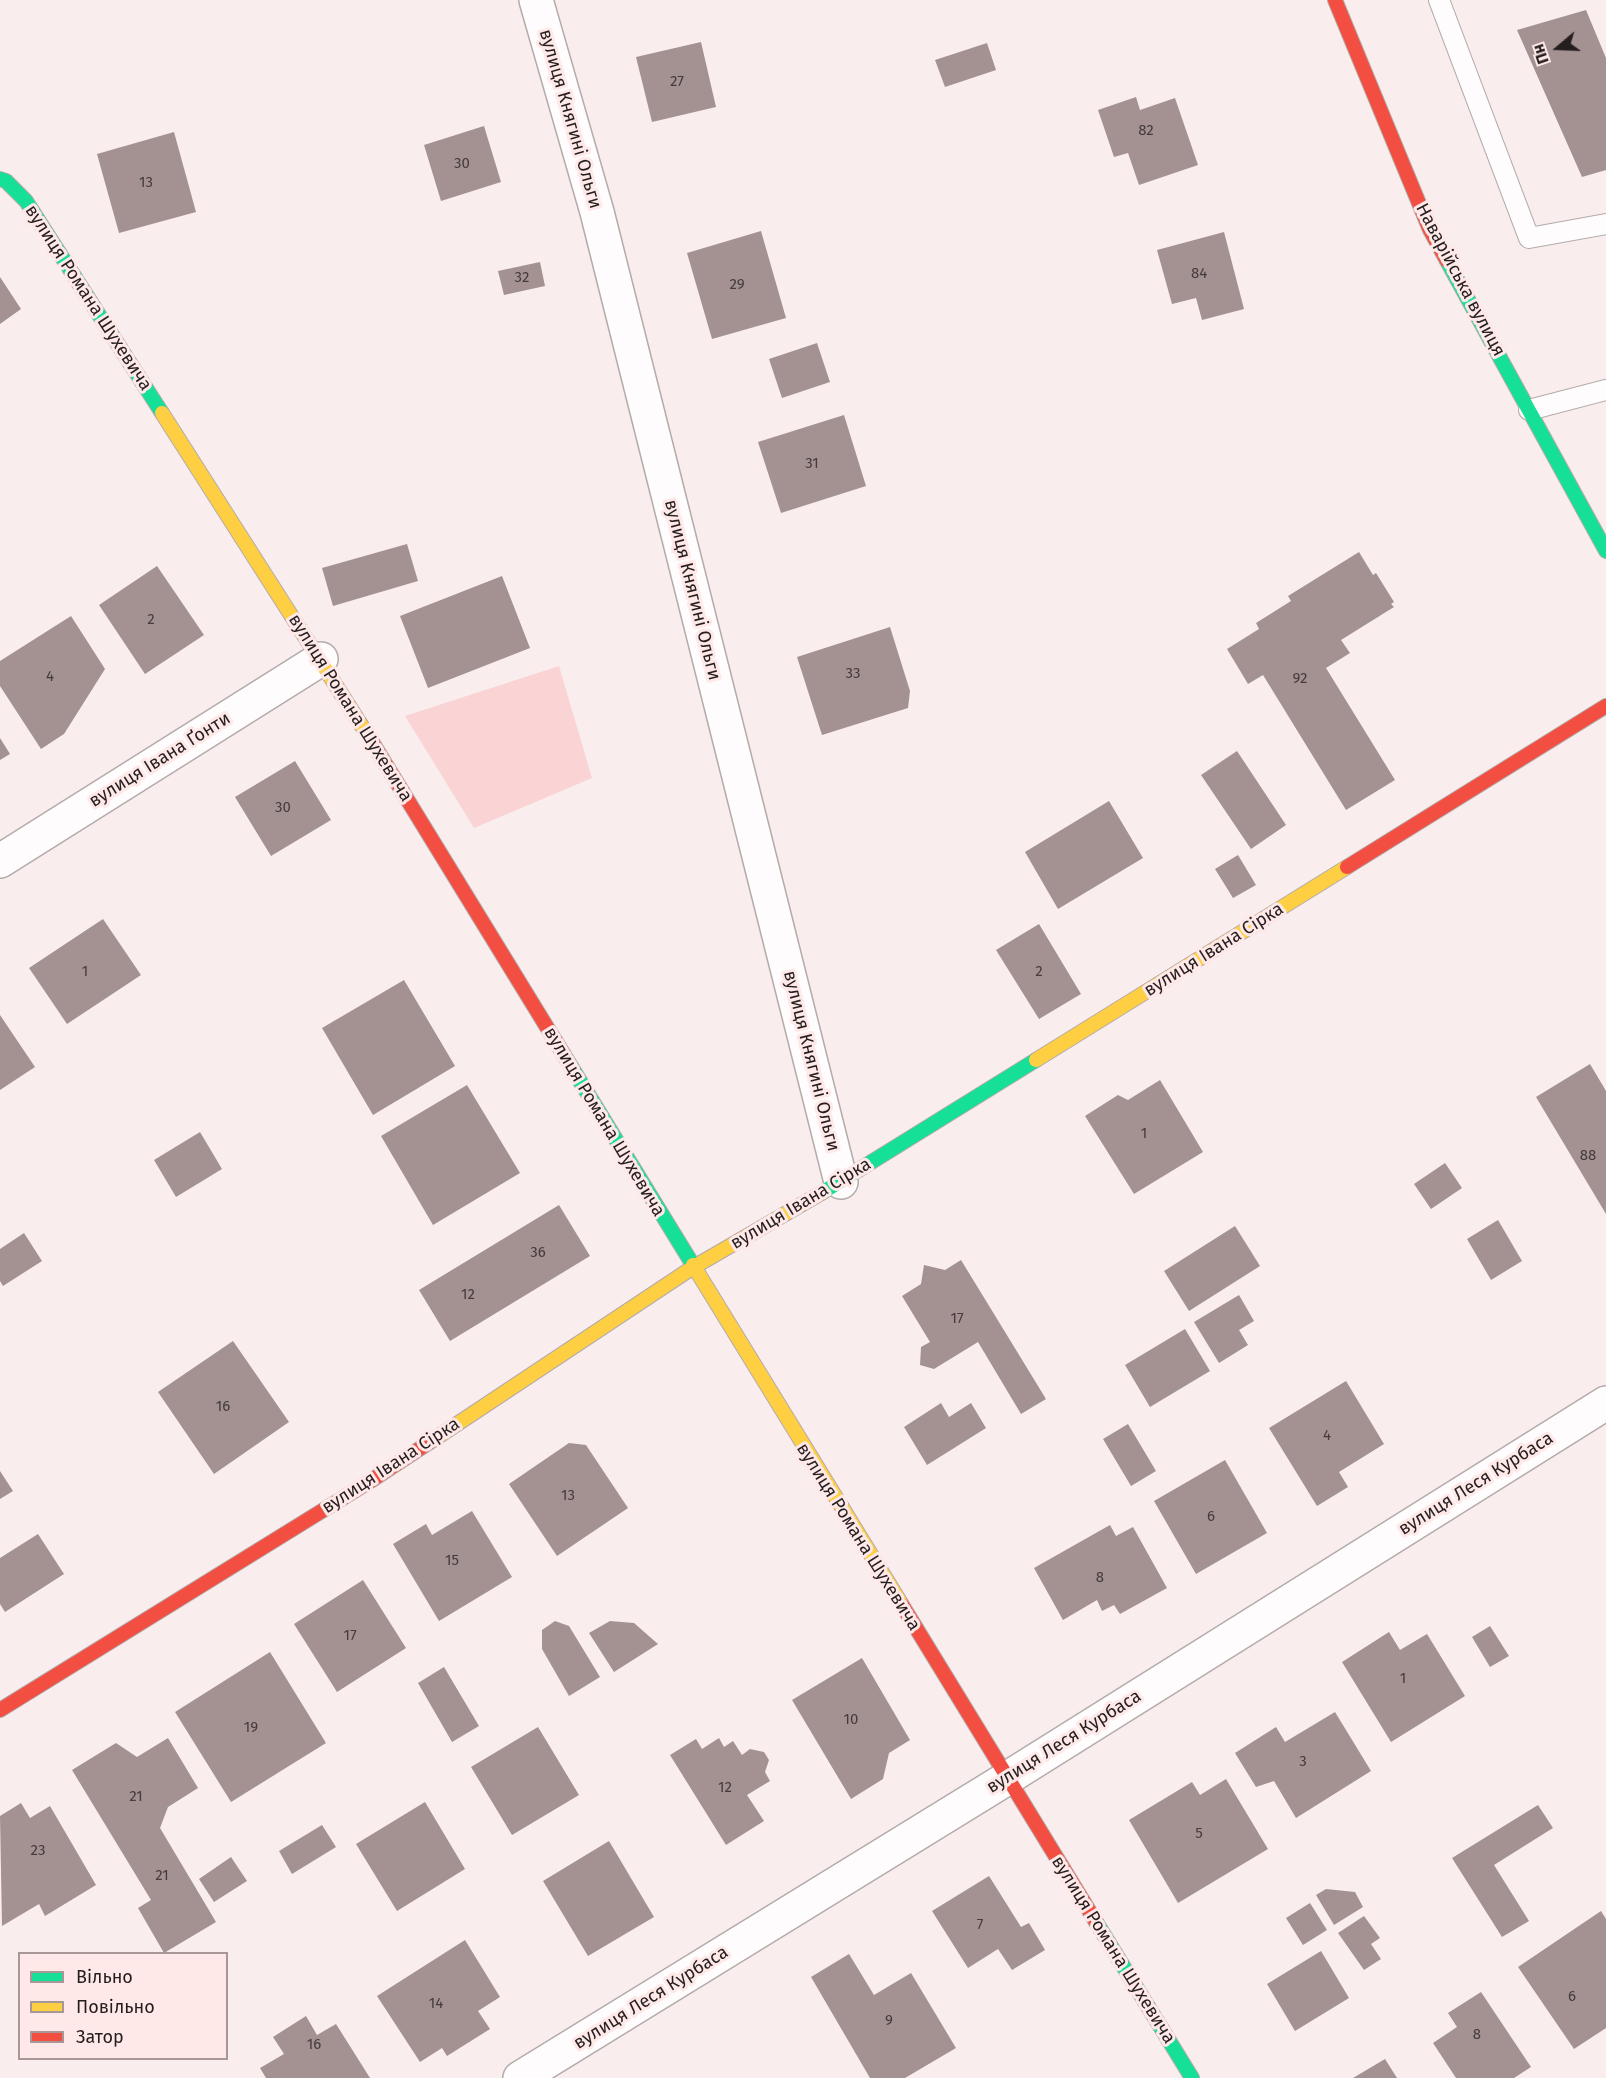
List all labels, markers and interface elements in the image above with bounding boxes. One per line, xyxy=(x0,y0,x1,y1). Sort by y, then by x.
north arrow xyxy=(1528,18,1588,78)
street label: вулиця Княгині Ольги xyxy=(534,27,606,211)
text: Пн xyxy=(1528,41,1553,67)
house number: 27 xyxy=(670,73,684,91)
house number: 82 xyxy=(1138,122,1154,140)
house number: 30 xyxy=(454,155,470,173)
house number: 13 xyxy=(139,174,153,192)
street label: Наварійська вулиця xyxy=(1411,200,1509,360)
street label: вулиця Романа Шухевича xyxy=(20,201,156,395)
house number: 84 xyxy=(1191,265,1207,283)
house number: 32 xyxy=(515,269,529,287)
house number: 29 xyxy=(729,276,745,294)
house number: 31 xyxy=(805,455,819,473)
street label: вулиця Княгині Ольги xyxy=(659,497,725,683)
street label: вулиця Романа Шухевича xyxy=(283,610,417,806)
house number: 2 xyxy=(147,611,155,629)
house number: 33 xyxy=(846,665,860,683)
house number: 4 xyxy=(46,668,54,686)
house number: 92 xyxy=(1293,670,1307,688)
street label: вулиця Івана Ґонти xyxy=(85,708,235,812)
house number: 30 xyxy=(275,799,291,817)
street label: вулиця Івана Сірка xyxy=(1140,898,1288,1002)
house number: 1 xyxy=(82,963,88,981)
house number: 2 xyxy=(1035,963,1043,981)
street label: вулиця Княгині Ольги xyxy=(778,968,844,1154)
street label: вулиця Романа Шухевича xyxy=(539,1023,669,1221)
house number: 1 xyxy=(1141,1125,1147,1143)
house number: 88 xyxy=(1580,1147,1596,1165)
street label: вулиця Івана Сірка xyxy=(727,1154,875,1254)
house number: 36 xyxy=(530,1244,546,1262)
house number: 12 xyxy=(461,1286,475,1304)
house number: 17 xyxy=(950,1310,964,1328)
house number: 16 xyxy=(216,1398,230,1416)
street label: вулиця Івана Сірка xyxy=(318,1413,464,1519)
house number: 4 xyxy=(1323,1427,1331,1445)
street label: вулиця Леся Курбаса xyxy=(1395,1428,1557,1540)
street label: вулиця Романа Шухевича xyxy=(791,1439,925,1635)
house number: 13 xyxy=(561,1487,575,1505)
house number: 6 xyxy=(1207,1508,1215,1526)
house number: 15 xyxy=(445,1552,459,1570)
house number: 8 xyxy=(1096,1569,1104,1587)
house number: 17 xyxy=(343,1627,357,1645)
house number: 1 xyxy=(1400,1670,1406,1688)
street label: вулиця Леся Курбаса xyxy=(983,1686,1145,1798)
house number: 10 xyxy=(844,1711,858,1729)
house number: 19 xyxy=(244,1719,258,1737)
house number: 3 xyxy=(1299,1753,1307,1771)
house number: 12 xyxy=(718,1779,732,1797)
house number: 21 xyxy=(129,1788,143,1806)
house number: 5 xyxy=(1195,1825,1203,1843)
house number: 23 xyxy=(31,1842,45,1860)
street label: вулиця Романа Шухевича xyxy=(1046,1852,1180,2048)
house number: 21 xyxy=(155,1867,169,1885)
house number: 7 xyxy=(977,1916,983,1934)
street label: вулиця Леся Курбаса xyxy=(570,1942,732,2054)
legend xyxy=(18,1952,228,2060)
text: Вільно xyxy=(76,1966,133,1988)
house number: 6 xyxy=(1568,1988,1576,2006)
house number: 14 xyxy=(429,1995,443,2013)
text: Повільно xyxy=(76,1996,155,2018)
house number: 9 xyxy=(885,2012,893,2030)
text: Затор xyxy=(76,2026,124,2048)
house number: 8 xyxy=(1473,2026,1481,2044)
house number: 16 xyxy=(307,2036,321,2054)

